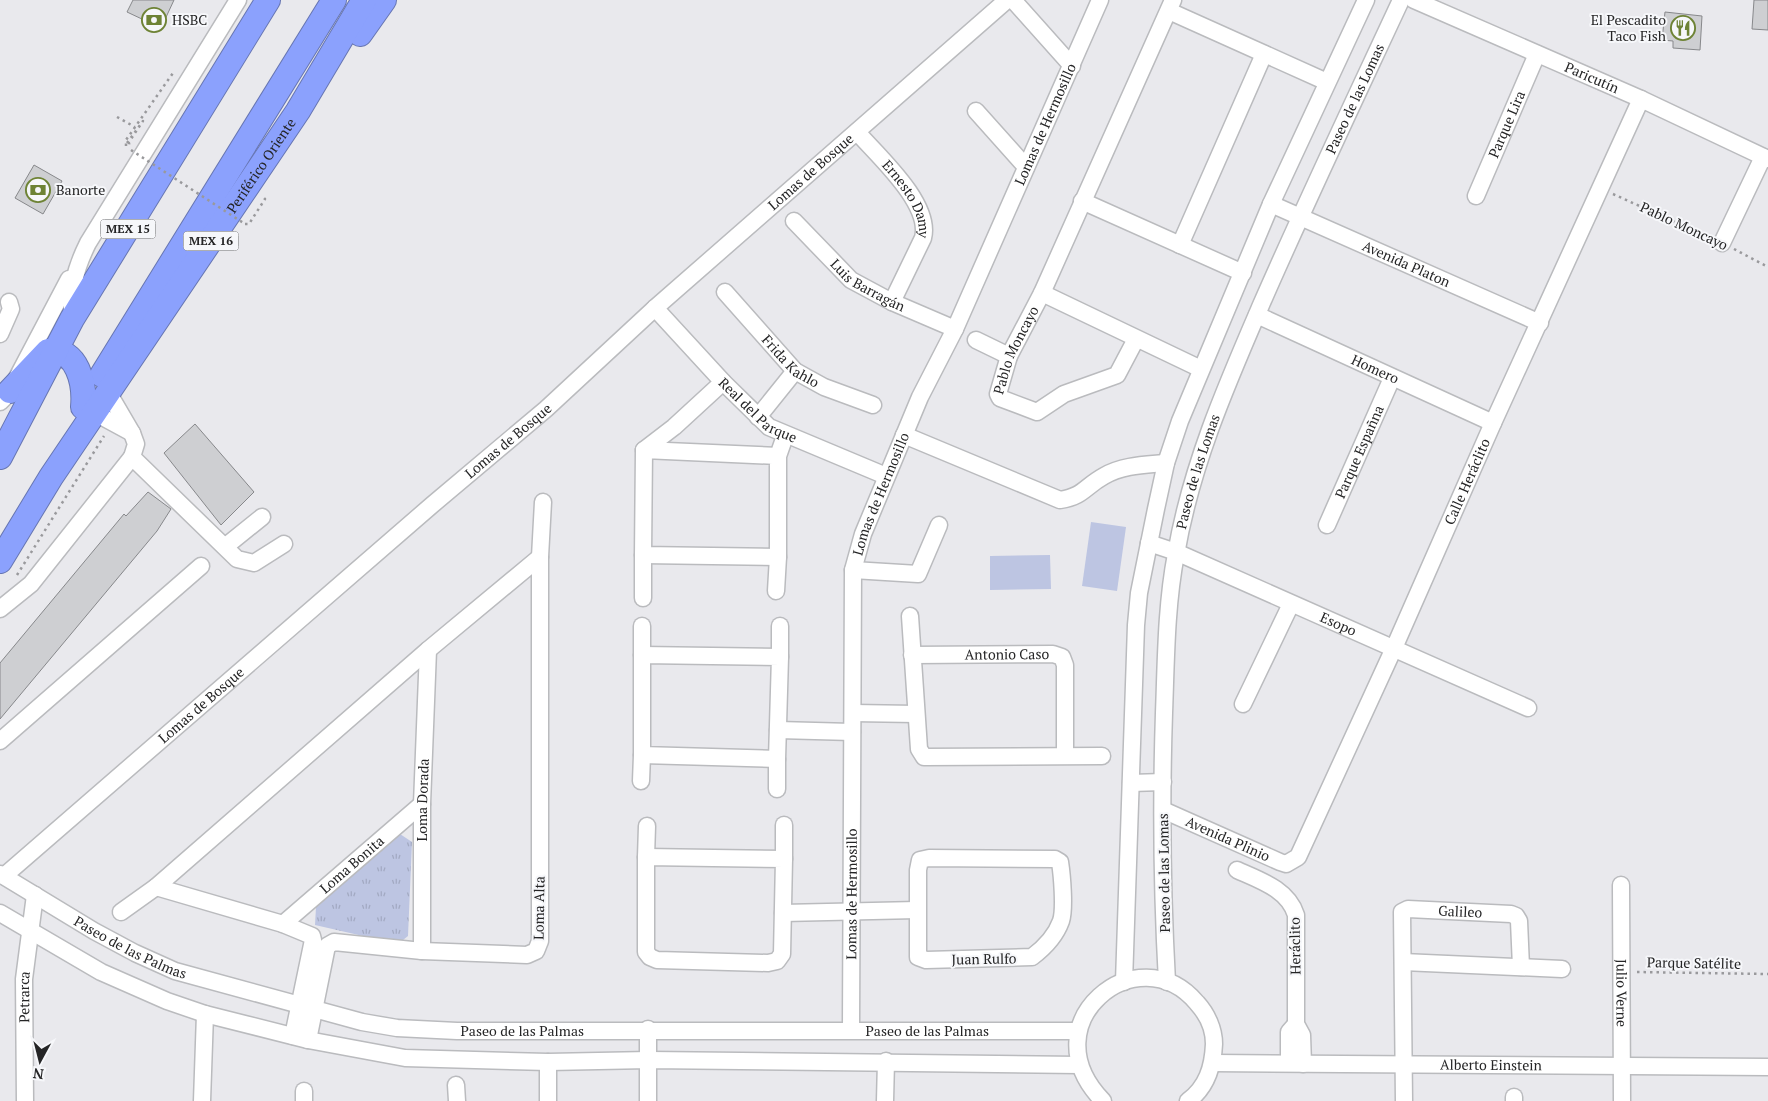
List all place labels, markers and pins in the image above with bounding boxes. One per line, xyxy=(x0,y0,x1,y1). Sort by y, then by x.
bank icon: HSBC xyxy=(141,7,167,33)
place label: HSBC xyxy=(172,10,207,29)
place label: El Pescadito Taco Fish xyxy=(1591,10,1666,45)
restaurant icon: El Pescadito Taco Fish xyxy=(1670,15,1696,41)
bank icon: Banorte xyxy=(25,177,51,203)
place label: Banorte xyxy=(56,180,105,199)

